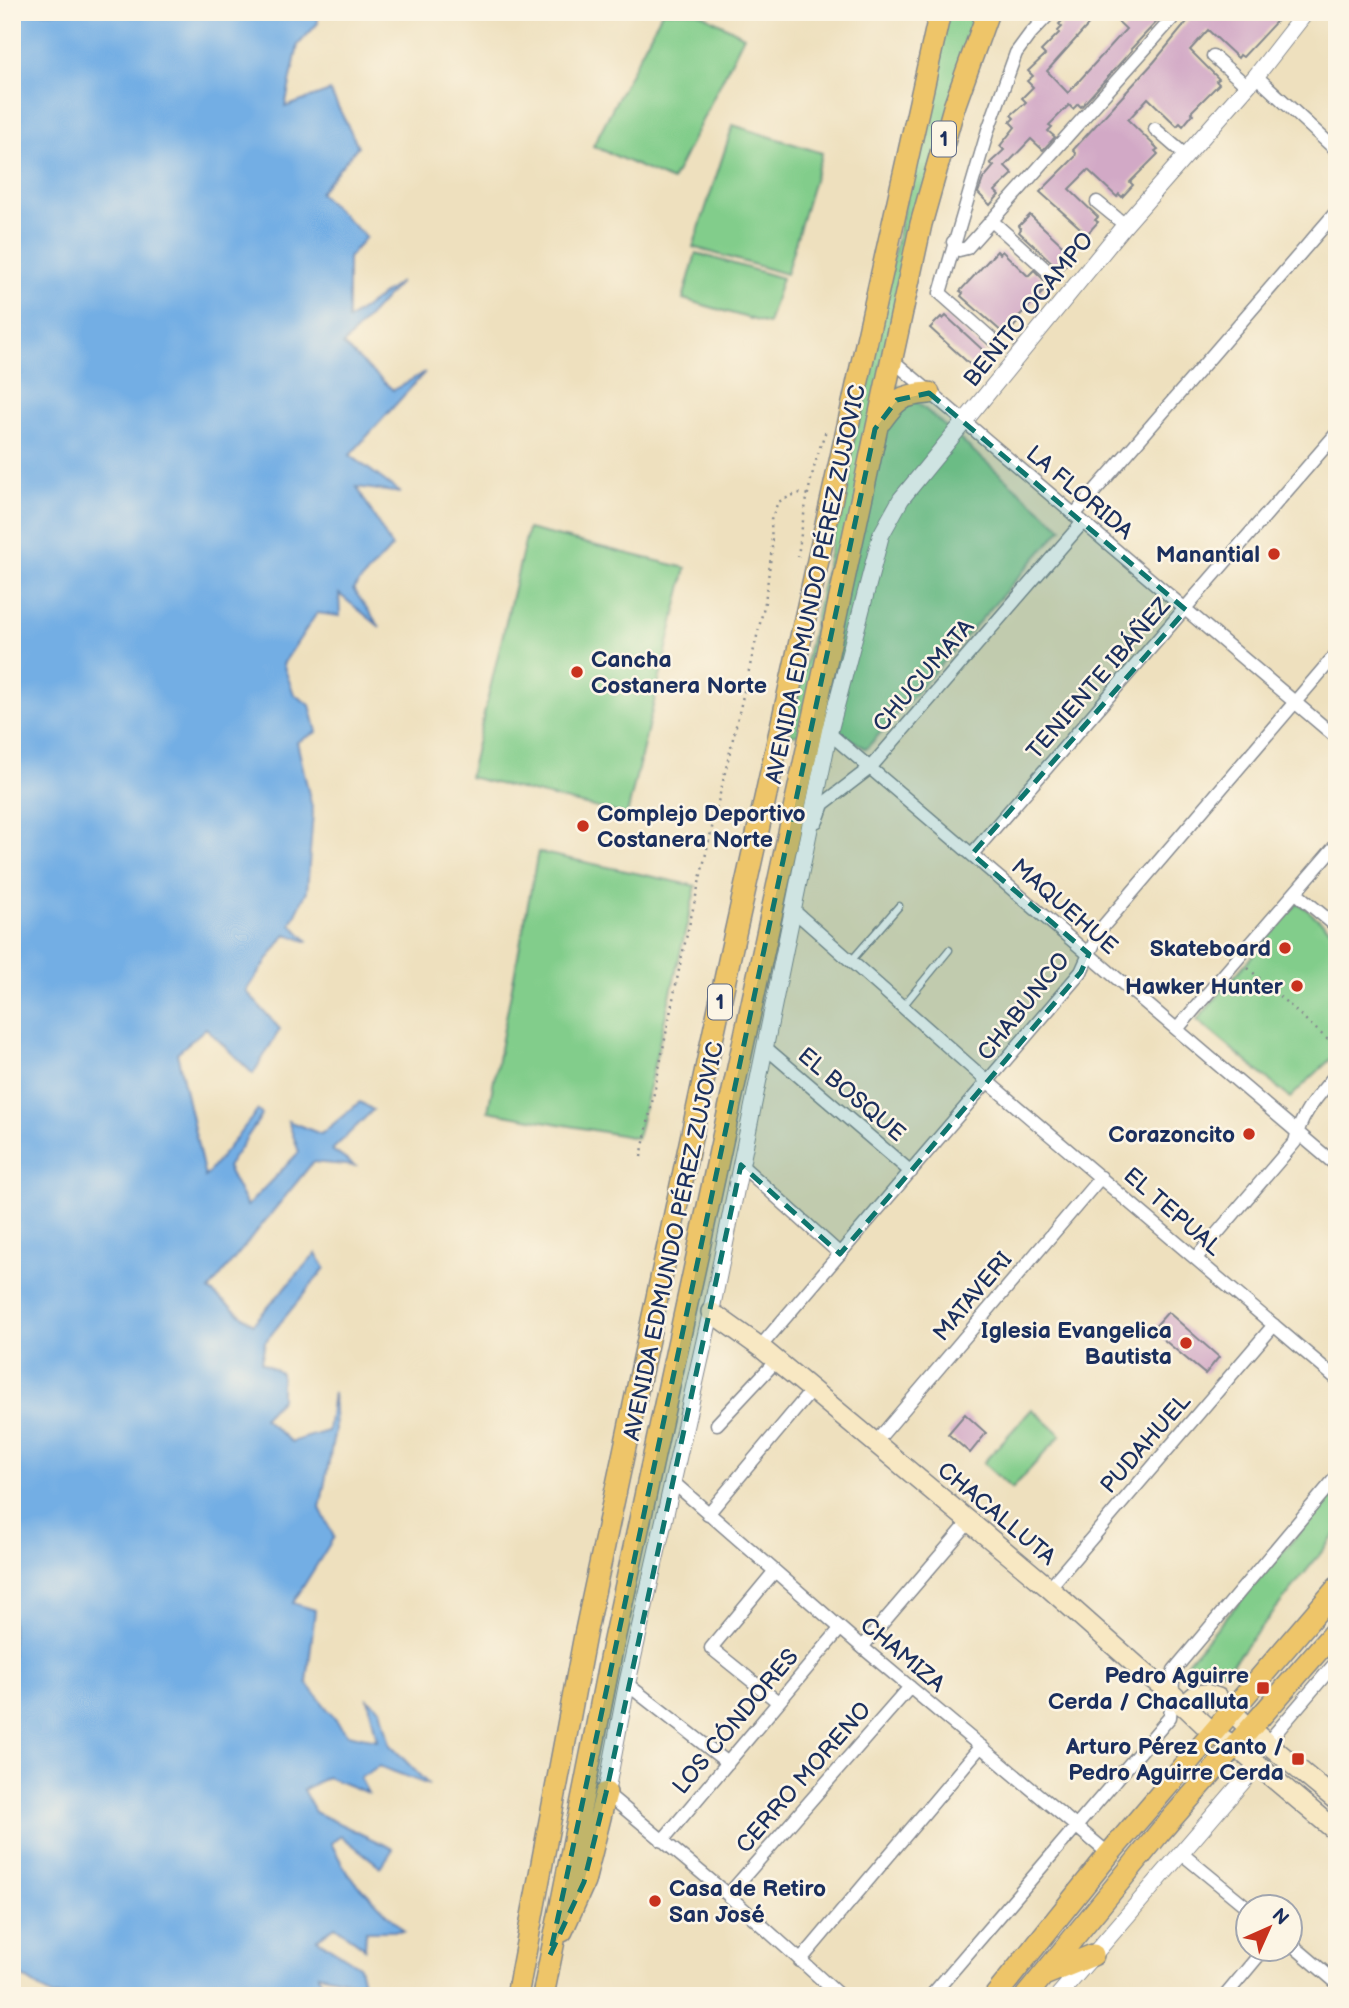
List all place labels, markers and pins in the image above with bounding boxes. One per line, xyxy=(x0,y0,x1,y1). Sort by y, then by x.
place label: Manantial xyxy=(1156,541,1260,569)
marker: Manantial xyxy=(1266,546,1282,562)
place label: Cancha Costanera Norte xyxy=(591,646,767,700)
marker: Cancha Costanera Norte xyxy=(569,664,585,680)
place label: Complejo Deportivo Costanera Norte xyxy=(597,800,806,854)
marker: Complejo Deportivo Costanera Norte xyxy=(575,818,591,834)
place label: Skateboard xyxy=(1150,935,1271,963)
marker: Skateboard xyxy=(1277,940,1293,956)
place label: Hawker Hunter xyxy=(1125,973,1284,1001)
marker: Hawker Hunter xyxy=(1289,978,1305,994)
place label: Corazoncito xyxy=(1108,1121,1235,1149)
marker: Corazoncito xyxy=(1241,1126,1257,1142)
place label: Iglesia Evangelica Bautista xyxy=(981,1317,1172,1371)
marker: Iglesia Evangelica Bautista xyxy=(1178,1335,1194,1351)
place label: Pedro Aguirre Cerda / Chacalluta xyxy=(1048,1662,1249,1716)
marker: Pedro Aguirre Cerda / Chacalluta xyxy=(1255,1680,1271,1696)
place label: Arturo Pérez Canto / Pedro Aguirre Cerda xyxy=(1065,1733,1284,1787)
marker: Arturo Pérez Canto / Pedro Aguirre Cerda xyxy=(1290,1751,1306,1767)
place label: Casa de Retiro San José xyxy=(669,1875,826,1929)
marker: Casa de Retiro San José xyxy=(647,1893,663,1909)

